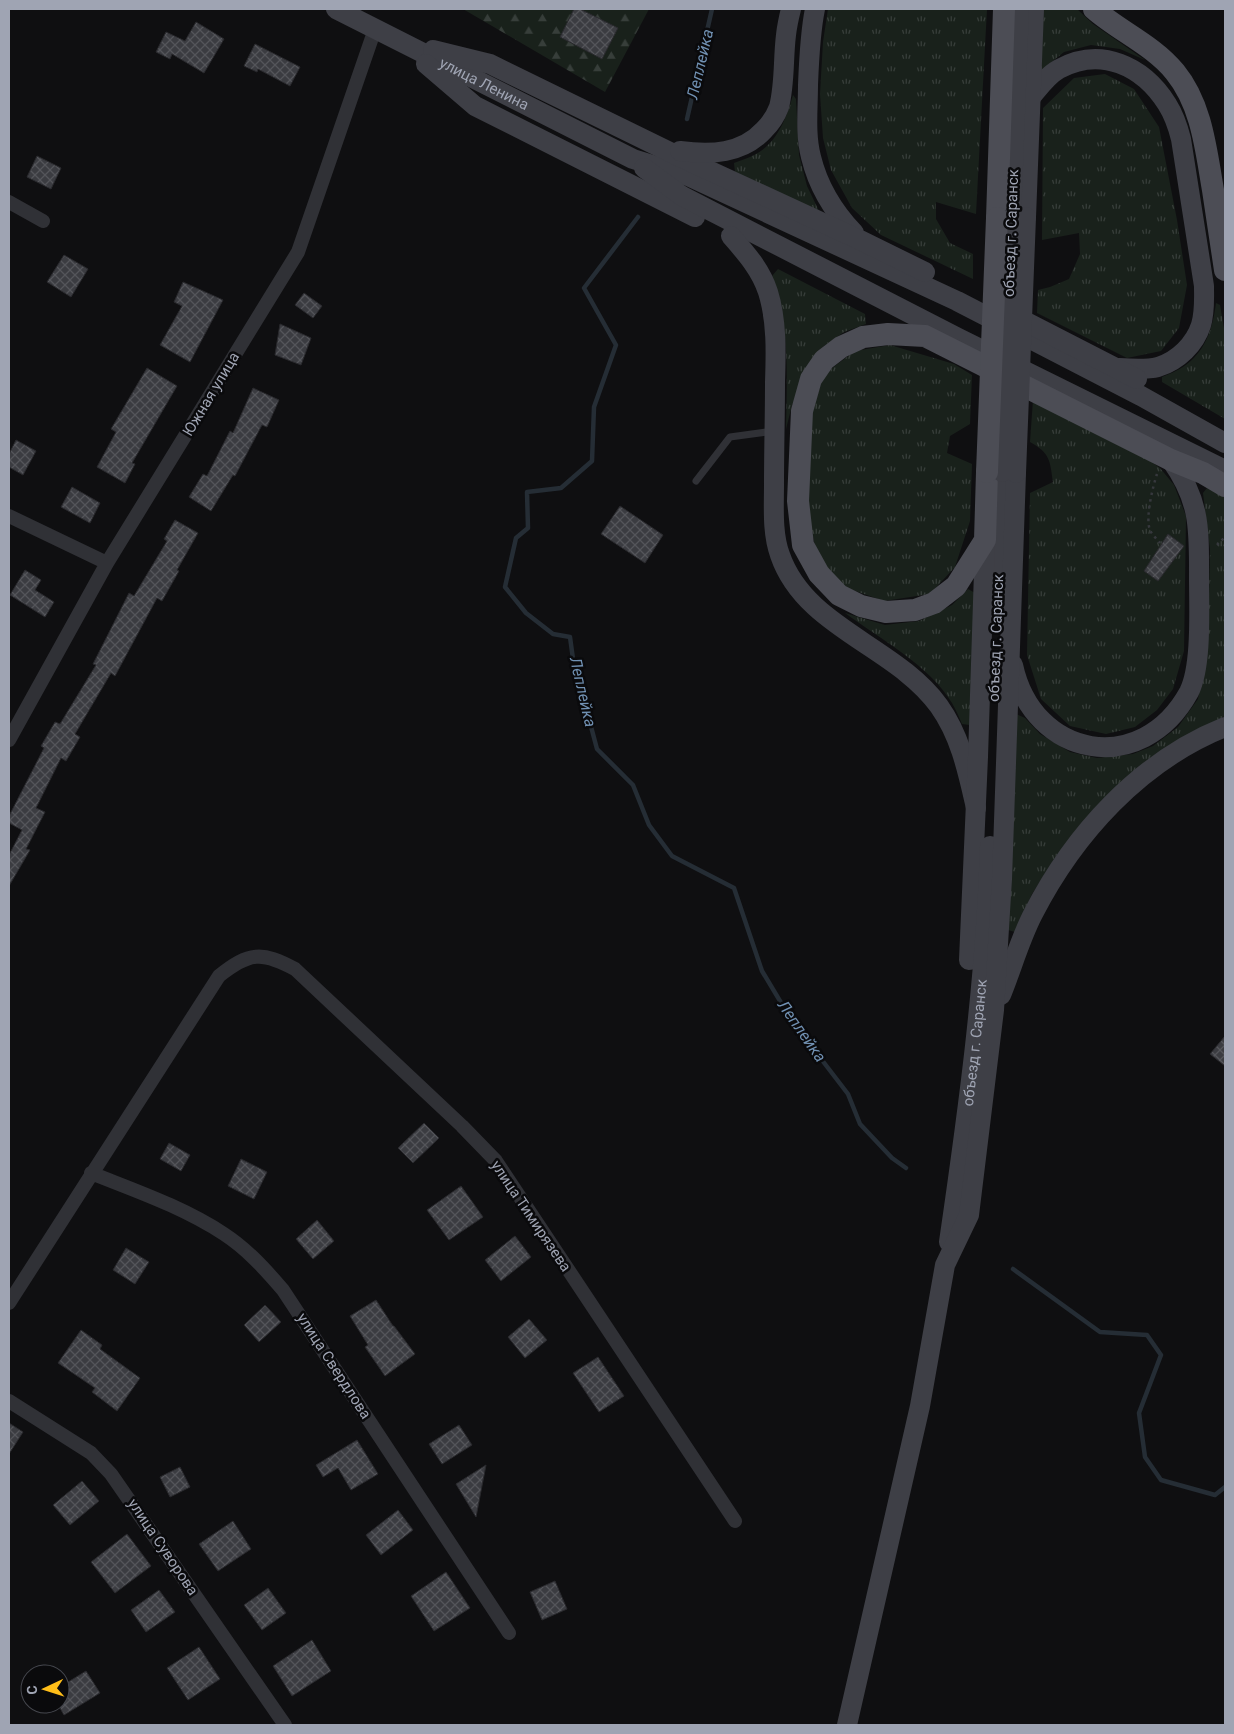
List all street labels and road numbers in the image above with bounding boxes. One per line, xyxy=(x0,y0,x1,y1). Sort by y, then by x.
street label: улица Ленина xyxy=(437,54,532,114)
street label: объезд г. Саранск xyxy=(1000,169,1022,297)
street label: Южная улица xyxy=(179,349,243,439)
street label: объезд г. Саранск xyxy=(985,574,1007,702)
street label: объезд г. Саранск xyxy=(959,978,991,1107)
street label: улица Тимирязева xyxy=(487,1157,575,1275)
street label: улица Свердлова xyxy=(293,1310,375,1422)
street label: улица Суворова xyxy=(124,1495,202,1599)

